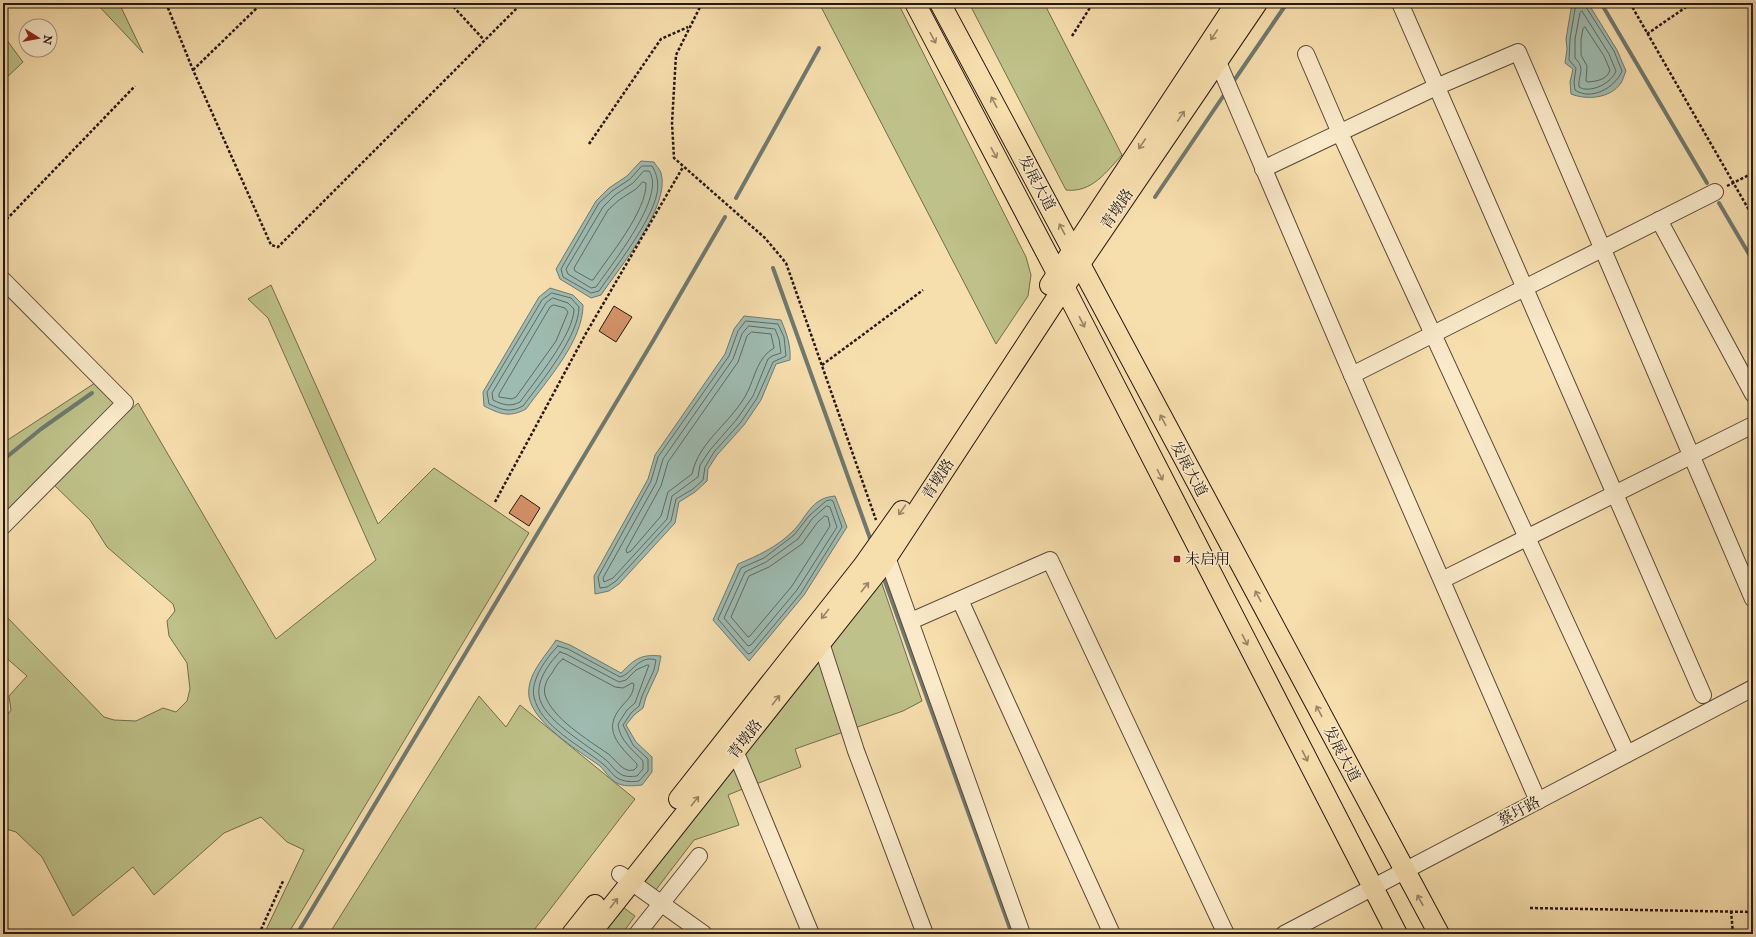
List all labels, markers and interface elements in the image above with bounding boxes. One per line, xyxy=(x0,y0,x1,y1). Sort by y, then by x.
north arrow xyxy=(18,18,58,58)
one-way arrow xyxy=(1210,30,1219,41)
one-way arrow xyxy=(930,31,937,43)
text: N xyxy=(40,34,55,46)
one-way arrow xyxy=(989,97,997,109)
one-way arrow xyxy=(1177,111,1185,122)
one-way arrow xyxy=(1138,138,1146,149)
one-way arrow xyxy=(990,146,998,158)
street label: 发展大道 xyxy=(1015,152,1059,214)
street label: 青墩路 xyxy=(1097,185,1137,233)
one-way arrow xyxy=(1057,223,1065,235)
one-way arrow xyxy=(1079,315,1086,327)
one-way arrow xyxy=(1159,414,1167,426)
street label: 发展大道 xyxy=(1167,438,1211,500)
street label: 青墩路 xyxy=(918,455,958,503)
one-way arrow xyxy=(1157,468,1165,480)
one-way arrow xyxy=(898,504,906,515)
place label: 未启用 xyxy=(1185,550,1230,568)
marker: 未启用 xyxy=(1172,554,1182,564)
one-way arrow xyxy=(861,581,869,592)
one-way arrow xyxy=(1253,591,1261,603)
one-way arrow xyxy=(821,609,829,620)
one-way arrow xyxy=(1242,634,1250,646)
one-way arrow xyxy=(771,694,780,705)
one-way arrow xyxy=(1315,705,1322,717)
street label: 青墩路 xyxy=(724,716,766,762)
street label: 发展大道 xyxy=(1320,723,1364,785)
one-way arrow xyxy=(1302,749,1309,761)
street label: 蔡圩路 xyxy=(1495,792,1543,830)
one-way arrow xyxy=(691,796,699,807)
one-way arrow xyxy=(1416,894,1424,906)
one-way arrow xyxy=(610,898,619,909)

